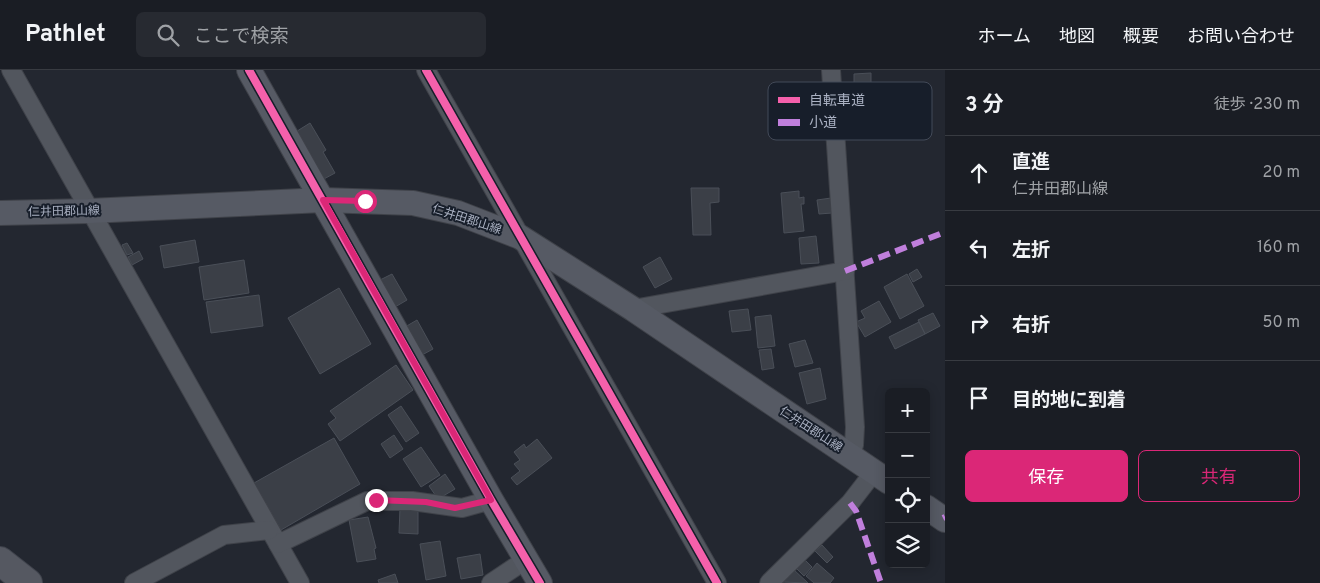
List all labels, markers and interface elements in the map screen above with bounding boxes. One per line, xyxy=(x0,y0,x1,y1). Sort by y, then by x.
search box xyxy=(136,12,486,57)
text: Pathlet xyxy=(25,20,106,50)
icon: search xyxy=(154,21,182,49)
text: ここで検索 xyxy=(194,25,289,49)
text: ホーム xyxy=(978,26,1031,49)
text: 地図 xyxy=(1059,26,1095,49)
text: 概要 xyxy=(1123,26,1159,49)
text: お問い合わせ xyxy=(1187,26,1295,49)
legend xyxy=(768,82,932,140)
text: 3 分 xyxy=(965,92,1004,119)
text: 自転車道 xyxy=(809,93,865,110)
text: 徒歩 · 230 m xyxy=(1214,95,1300,115)
text: 小道 xyxy=(809,115,837,132)
text: 直進 xyxy=(1012,151,1050,175)
icon: ahead xyxy=(965,159,993,187)
text: 20 m xyxy=(1263,163,1300,183)
text: 仁井田郡山線 xyxy=(1012,180,1108,200)
route start xyxy=(354,190,377,213)
street label: 仁井田郡山線 xyxy=(430,201,503,239)
street label: 仁井田郡山線 xyxy=(28,203,100,221)
icon: left xyxy=(965,234,993,262)
text: 160 m xyxy=(1257,238,1300,258)
text: 左折 xyxy=(1012,239,1050,263)
icon: right xyxy=(965,309,993,337)
text: 50 m xyxy=(1263,313,1300,333)
text: 右折 xyxy=(1012,314,1050,338)
icon: arrive xyxy=(965,384,993,412)
map controls xyxy=(885,388,930,568)
button: + xyxy=(885,388,930,433)
text: 目的地に到着 xyxy=(1012,389,1126,413)
street label: 仁井田郡山線 xyxy=(776,404,845,456)
button: − xyxy=(885,433,930,478)
button: 保存 xyxy=(965,450,1128,502)
button: 共有 xyxy=(1138,450,1300,502)
button: locate xyxy=(885,478,930,523)
route end xyxy=(365,489,388,512)
button: layers xyxy=(885,523,930,568)

